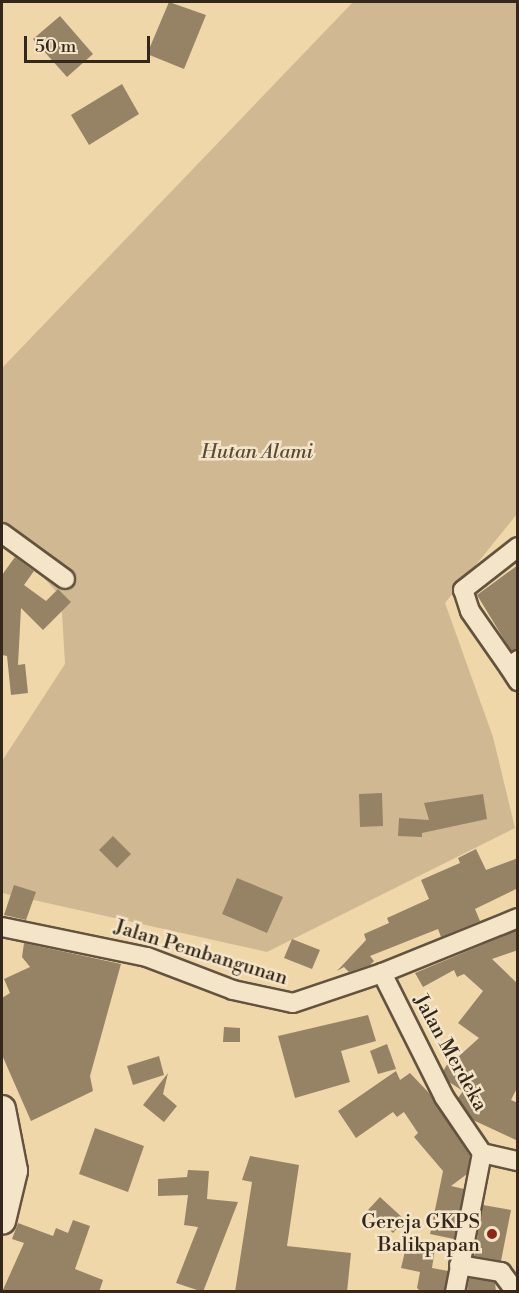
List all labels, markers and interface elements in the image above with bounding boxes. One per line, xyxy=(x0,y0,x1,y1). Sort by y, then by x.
scale bar xyxy=(27,24,153,62)
text: 50 m xyxy=(35,35,76,58)
park label: Hutan Alami xyxy=(201,440,313,464)
street label: Jalan Pembangunan xyxy=(111,915,291,991)
street label: Jalan Merdeka xyxy=(408,991,492,1115)
place label: Gereja GKPS Balikpapan xyxy=(361,1210,480,1257)
marker: Gereja GKPS Balikpapan xyxy=(485,1227,499,1241)

